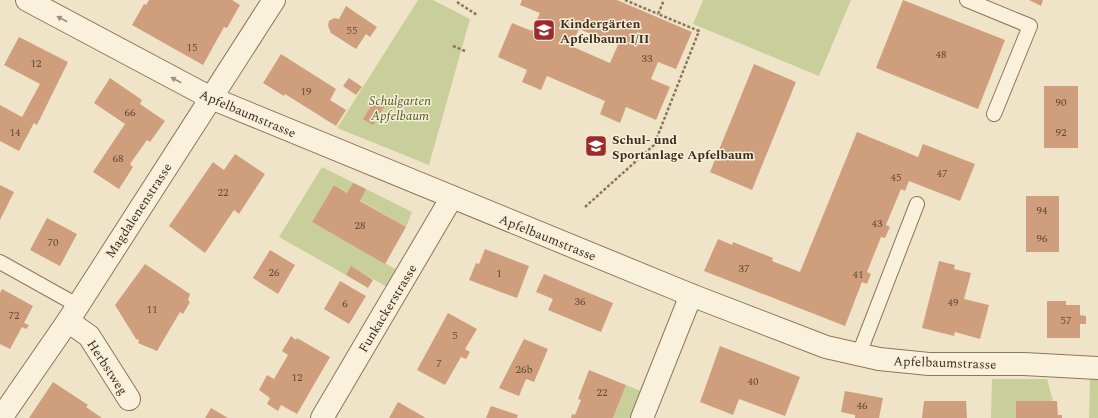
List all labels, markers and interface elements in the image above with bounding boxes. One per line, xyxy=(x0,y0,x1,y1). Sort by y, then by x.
place label: Kindergärten Apfelbaum I/II xyxy=(560,14,649,49)
one-way arrow xyxy=(56,15,67,22)
school or university icon: Kindergärten Apfelbaum I/II xyxy=(531,17,557,43)
house number: 55 xyxy=(347,22,358,39)
house number: 15 xyxy=(187,39,198,56)
house number: 48 xyxy=(936,46,947,63)
house number: 33 xyxy=(642,50,653,67)
house number: 12 xyxy=(31,55,42,72)
one-way arrow xyxy=(171,76,182,83)
house number: 19 xyxy=(301,83,312,100)
street label: Apfelbaumstrasse xyxy=(196,85,299,143)
park label: Schulgarten Apfelbaum xyxy=(369,91,431,126)
house number: 90 xyxy=(1056,94,1067,111)
house number: 66 xyxy=(125,104,136,121)
house number: 14 xyxy=(10,124,21,141)
house number: 92 xyxy=(1056,124,1067,141)
place label: Schul- und Sportanlage Apfelbaum xyxy=(612,130,754,165)
school or university icon: Schul- und Sportanlage Apfelbaum xyxy=(583,133,609,159)
house number: 68 xyxy=(113,150,124,167)
street label: Magdalenenstrasse xyxy=(100,159,177,262)
house number: 47 xyxy=(937,165,948,182)
house number: 45 xyxy=(891,169,902,186)
house number: 22 xyxy=(218,184,229,201)
house number: 94 xyxy=(1037,202,1048,219)
street label: Apfelbaumstrasse xyxy=(496,209,599,267)
house number: 43 xyxy=(872,215,883,232)
house number: 28 xyxy=(355,217,366,234)
house number: 96 xyxy=(1037,230,1048,247)
house number: 70 xyxy=(48,234,59,251)
street label: Funkackerstrasse xyxy=(354,260,422,357)
house number: 37 xyxy=(739,260,750,277)
house number: 26 xyxy=(269,264,280,281)
house number: 1 xyxy=(496,265,502,282)
house number: 41 xyxy=(853,266,864,283)
house number: 36 xyxy=(575,293,586,310)
house number: 49 xyxy=(948,294,959,311)
house number: 6 xyxy=(342,295,348,312)
house number: 11 xyxy=(147,301,158,318)
house number: 72 xyxy=(9,307,20,324)
house number: 57 xyxy=(1061,312,1072,329)
house number: 5 xyxy=(452,327,458,344)
street label: Herbstweg xyxy=(82,336,133,399)
street label: Apfelbaumstrasse xyxy=(893,351,997,375)
house number: 7 xyxy=(436,355,442,372)
house number: 26b xyxy=(515,361,533,378)
house number: 12 xyxy=(292,369,303,386)
house number: 40 xyxy=(748,373,759,390)
house number: 22 xyxy=(597,384,608,401)
house number: 46 xyxy=(857,397,868,414)

